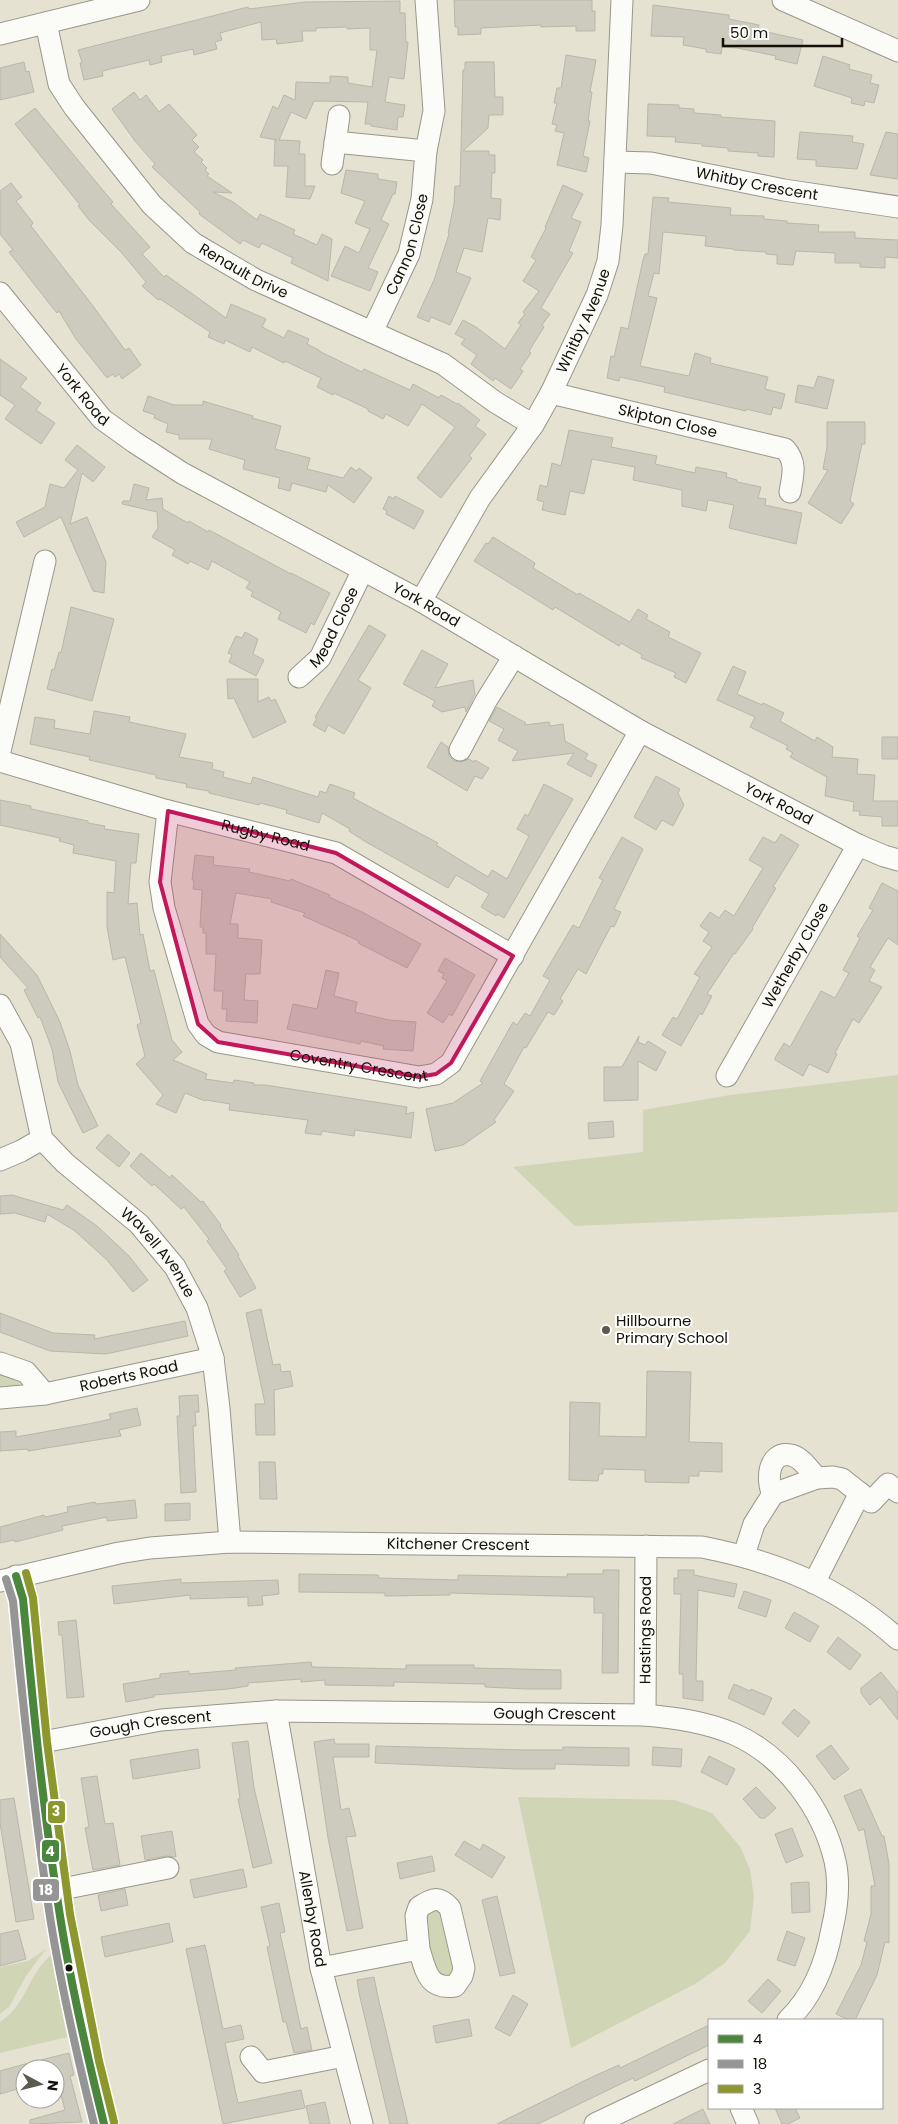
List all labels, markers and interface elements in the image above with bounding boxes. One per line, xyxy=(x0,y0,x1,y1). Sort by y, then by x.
scale bar xyxy=(723,15,842,47)
text: 50 m xyxy=(730,22,768,43)
street label: Whitby Crescent xyxy=(694,161,819,205)
street label: Cannon Close xyxy=(380,193,432,298)
street label: Renault Drive xyxy=(195,238,292,303)
street label: Whitby Avenue xyxy=(551,266,615,376)
street label: York Road xyxy=(51,359,114,431)
street label: Skipton Close xyxy=(616,398,719,442)
street label: York Road xyxy=(389,577,464,632)
street label: Mead Close xyxy=(305,583,363,673)
street label: York Road xyxy=(741,776,817,830)
street label: Rugby Road xyxy=(219,814,312,856)
street label: Wetherby Close xyxy=(757,898,834,1012)
street label: Coventry Crescent xyxy=(288,1044,429,1087)
street label: Wavell Avenue xyxy=(116,1202,200,1301)
place label: Hillbourne Primary School xyxy=(616,1310,728,1348)
marker: Hillbourne Primary School xyxy=(600,1324,612,1336)
street label: Roberts Road xyxy=(78,1355,180,1396)
street label: Kitchener Crescent xyxy=(387,1533,530,1555)
street label: Hastings Road xyxy=(634,1576,656,1684)
street label: Gough Crescent xyxy=(493,1702,616,1725)
street label: Gough Crescent xyxy=(88,1705,212,1743)
line badge: 3 xyxy=(47,1800,66,1824)
text: 3 xyxy=(52,1801,60,1821)
line badge: 4 xyxy=(41,1839,60,1863)
text: 4 xyxy=(45,1841,55,1861)
street label: Allenby Road xyxy=(294,1869,332,1969)
line badge: 18 xyxy=(32,1878,60,1902)
text: 18 xyxy=(39,1880,53,1900)
unlabelled marker xyxy=(64,1963,74,1973)
legend xyxy=(708,2019,883,2109)
text: 4 xyxy=(753,2028,762,2049)
text: 18 xyxy=(753,2053,767,2074)
north arrow xyxy=(15,2059,65,2109)
text: 3 xyxy=(753,2078,762,2099)
text: N xyxy=(42,2079,63,2092)

